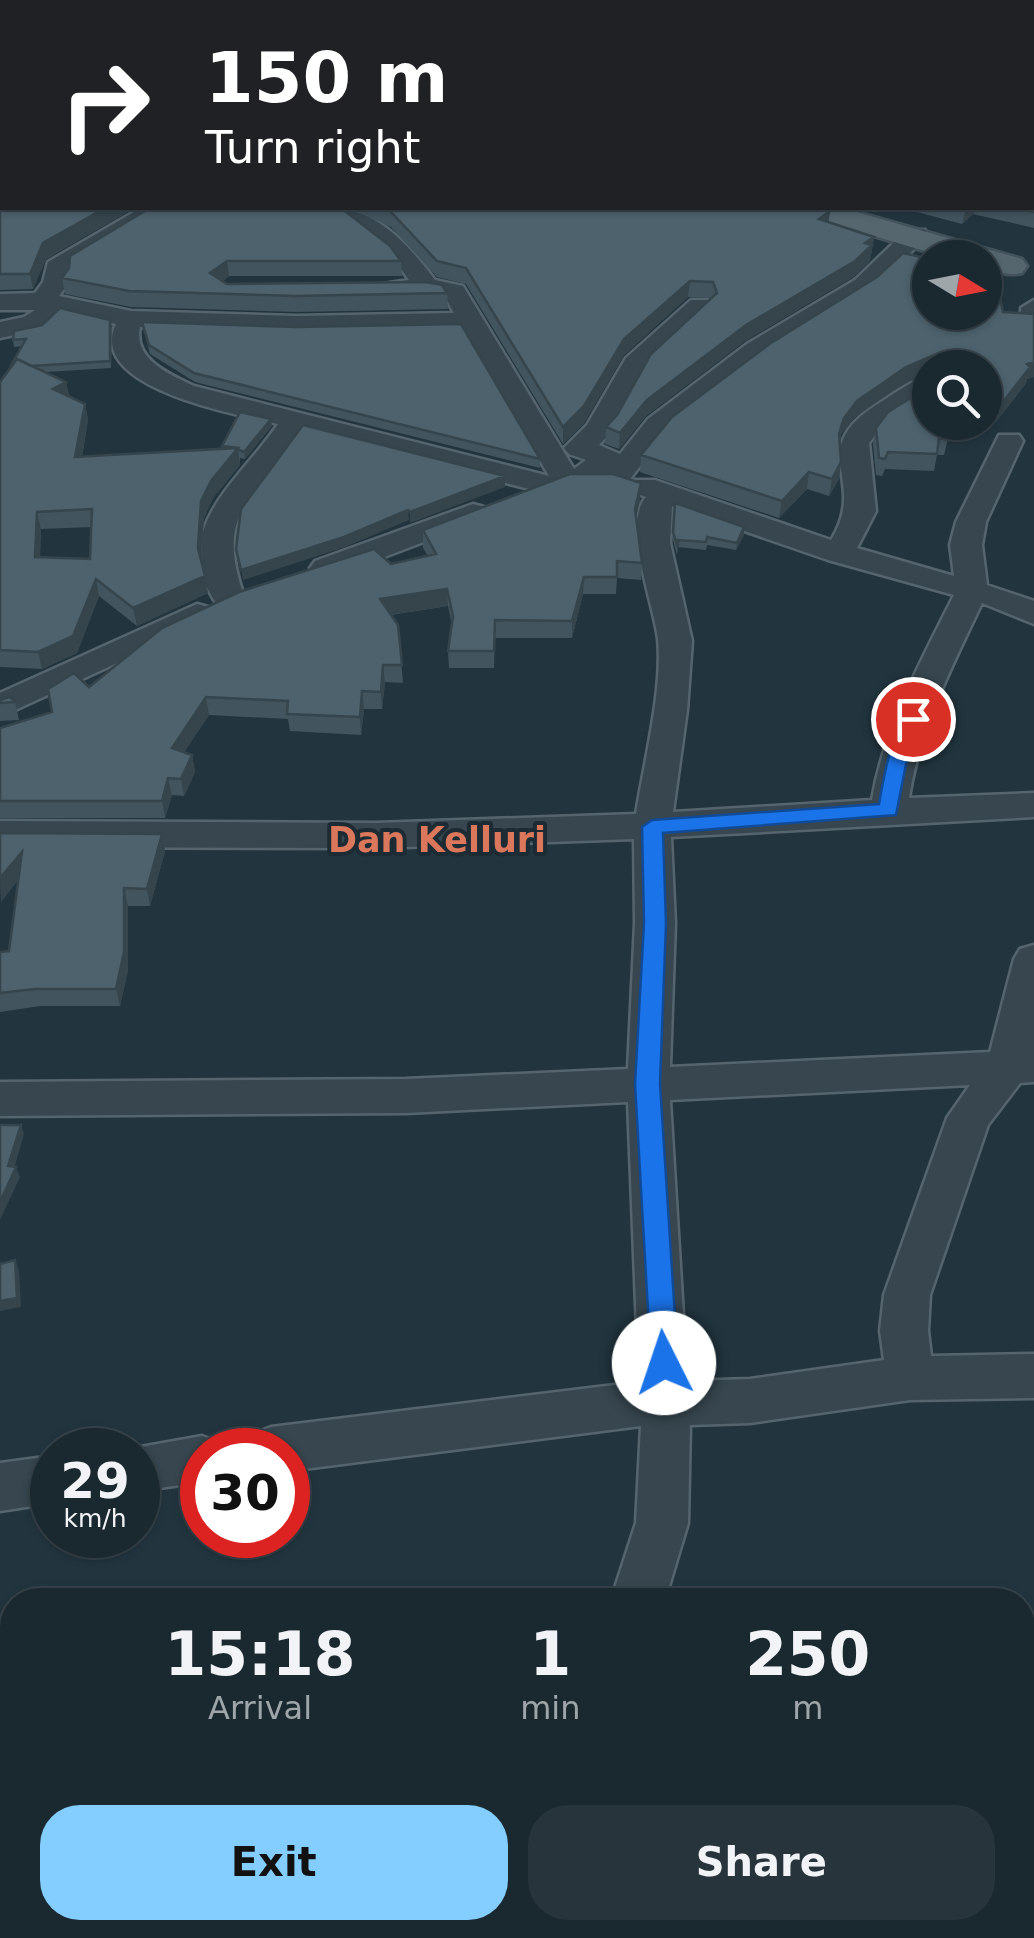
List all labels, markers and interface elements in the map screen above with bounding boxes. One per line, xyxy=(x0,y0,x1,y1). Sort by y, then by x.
text: 150 m xyxy=(205,37,448,119)
icon: right xyxy=(40,40,170,170)
text: Turn right xyxy=(205,121,420,174)
north arrow xyxy=(912,240,1002,330)
map controls xyxy=(912,240,1002,440)
button: search xyxy=(912,350,1002,440)
pin xyxy=(871,677,956,762)
icon: arrive xyxy=(886,692,941,747)
district label: Dan Kelluri xyxy=(328,820,546,860)
position arrow xyxy=(612,1311,716,1415)
speed limit sign: 30 xyxy=(180,1428,310,1558)
text: 29 xyxy=(60,1452,130,1510)
text: km/h xyxy=(63,1504,127,1533)
text: 15:18 xyxy=(165,1619,356,1689)
text: 1 xyxy=(529,1619,571,1689)
text: 250 xyxy=(745,1619,870,1689)
text: Arrival xyxy=(208,1689,312,1727)
text: min xyxy=(520,1689,581,1727)
text: m xyxy=(792,1689,823,1727)
button: Exit xyxy=(40,1805,508,1920)
button: Share xyxy=(528,1805,995,1920)

